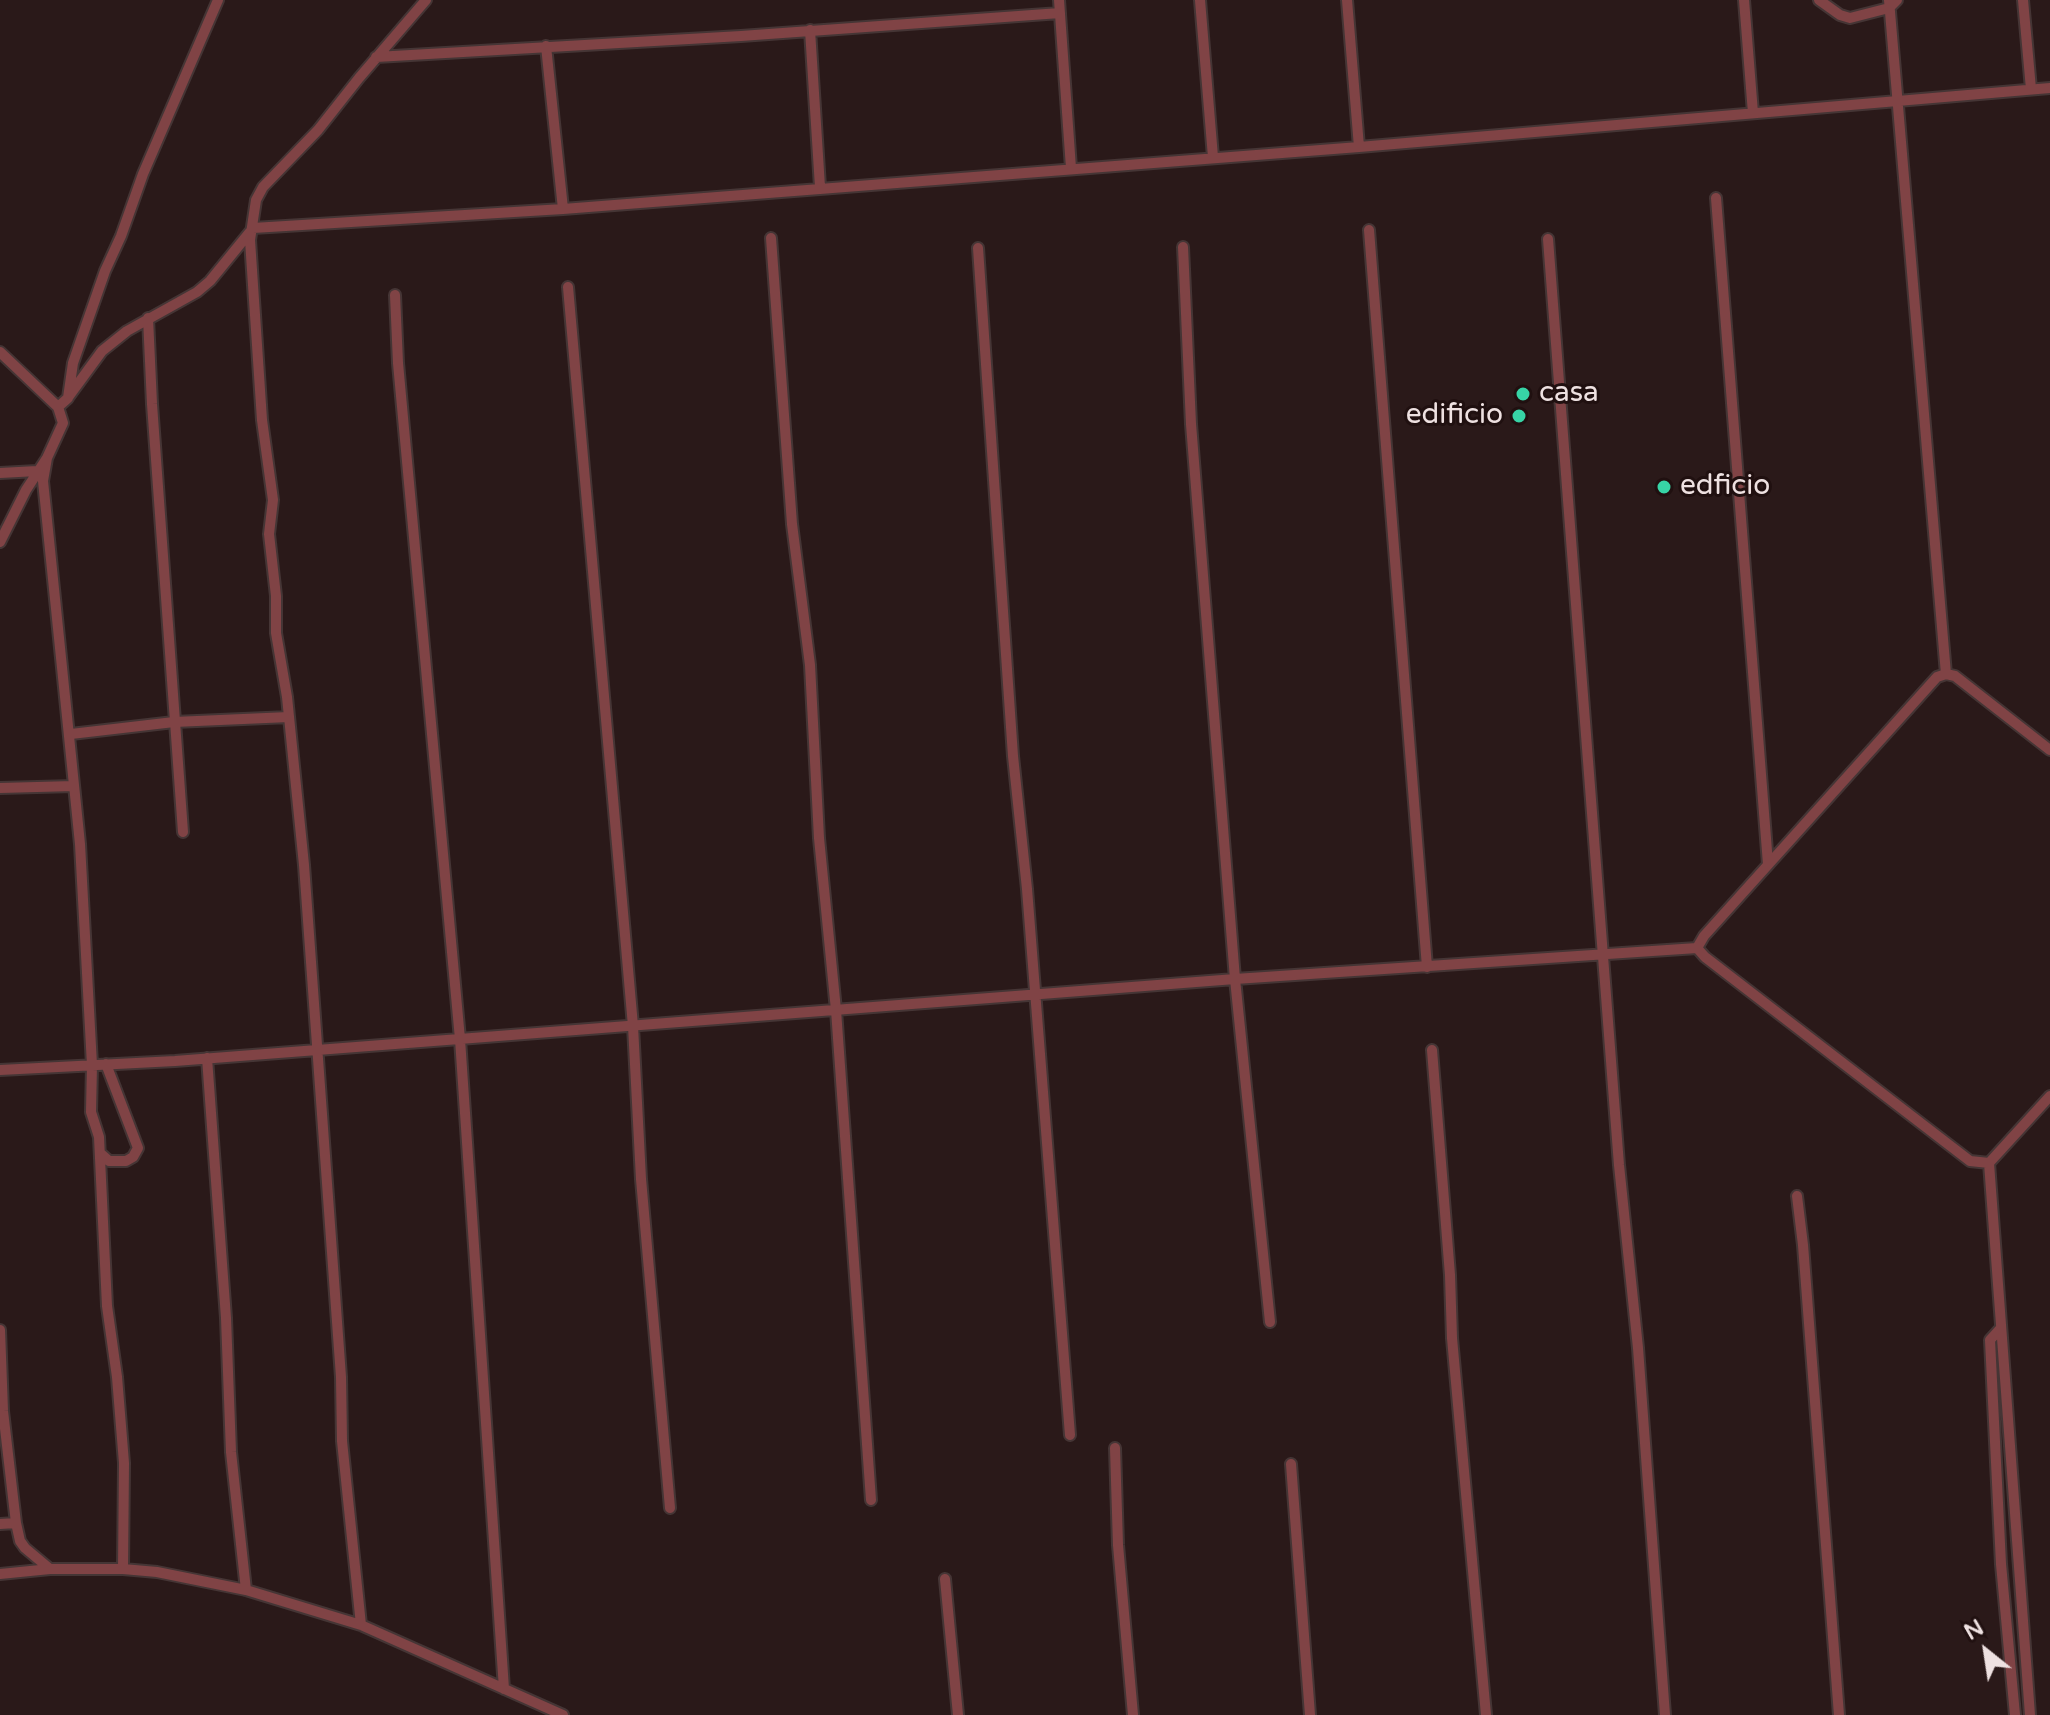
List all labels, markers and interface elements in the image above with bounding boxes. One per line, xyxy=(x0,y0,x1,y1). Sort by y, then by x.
place label: casa xyxy=(1539,377,1599,411)
marker: casa xyxy=(1514,385,1532,403)
place label: edificio xyxy=(1406,399,1503,433)
marker: edificio xyxy=(1510,407,1528,425)
place label: edficio xyxy=(1680,470,1770,504)
marker: edficio xyxy=(1655,478,1673,496)
north arrow xyxy=(1946,1611,2026,1691)
text: N xyxy=(1960,1615,1988,1646)

